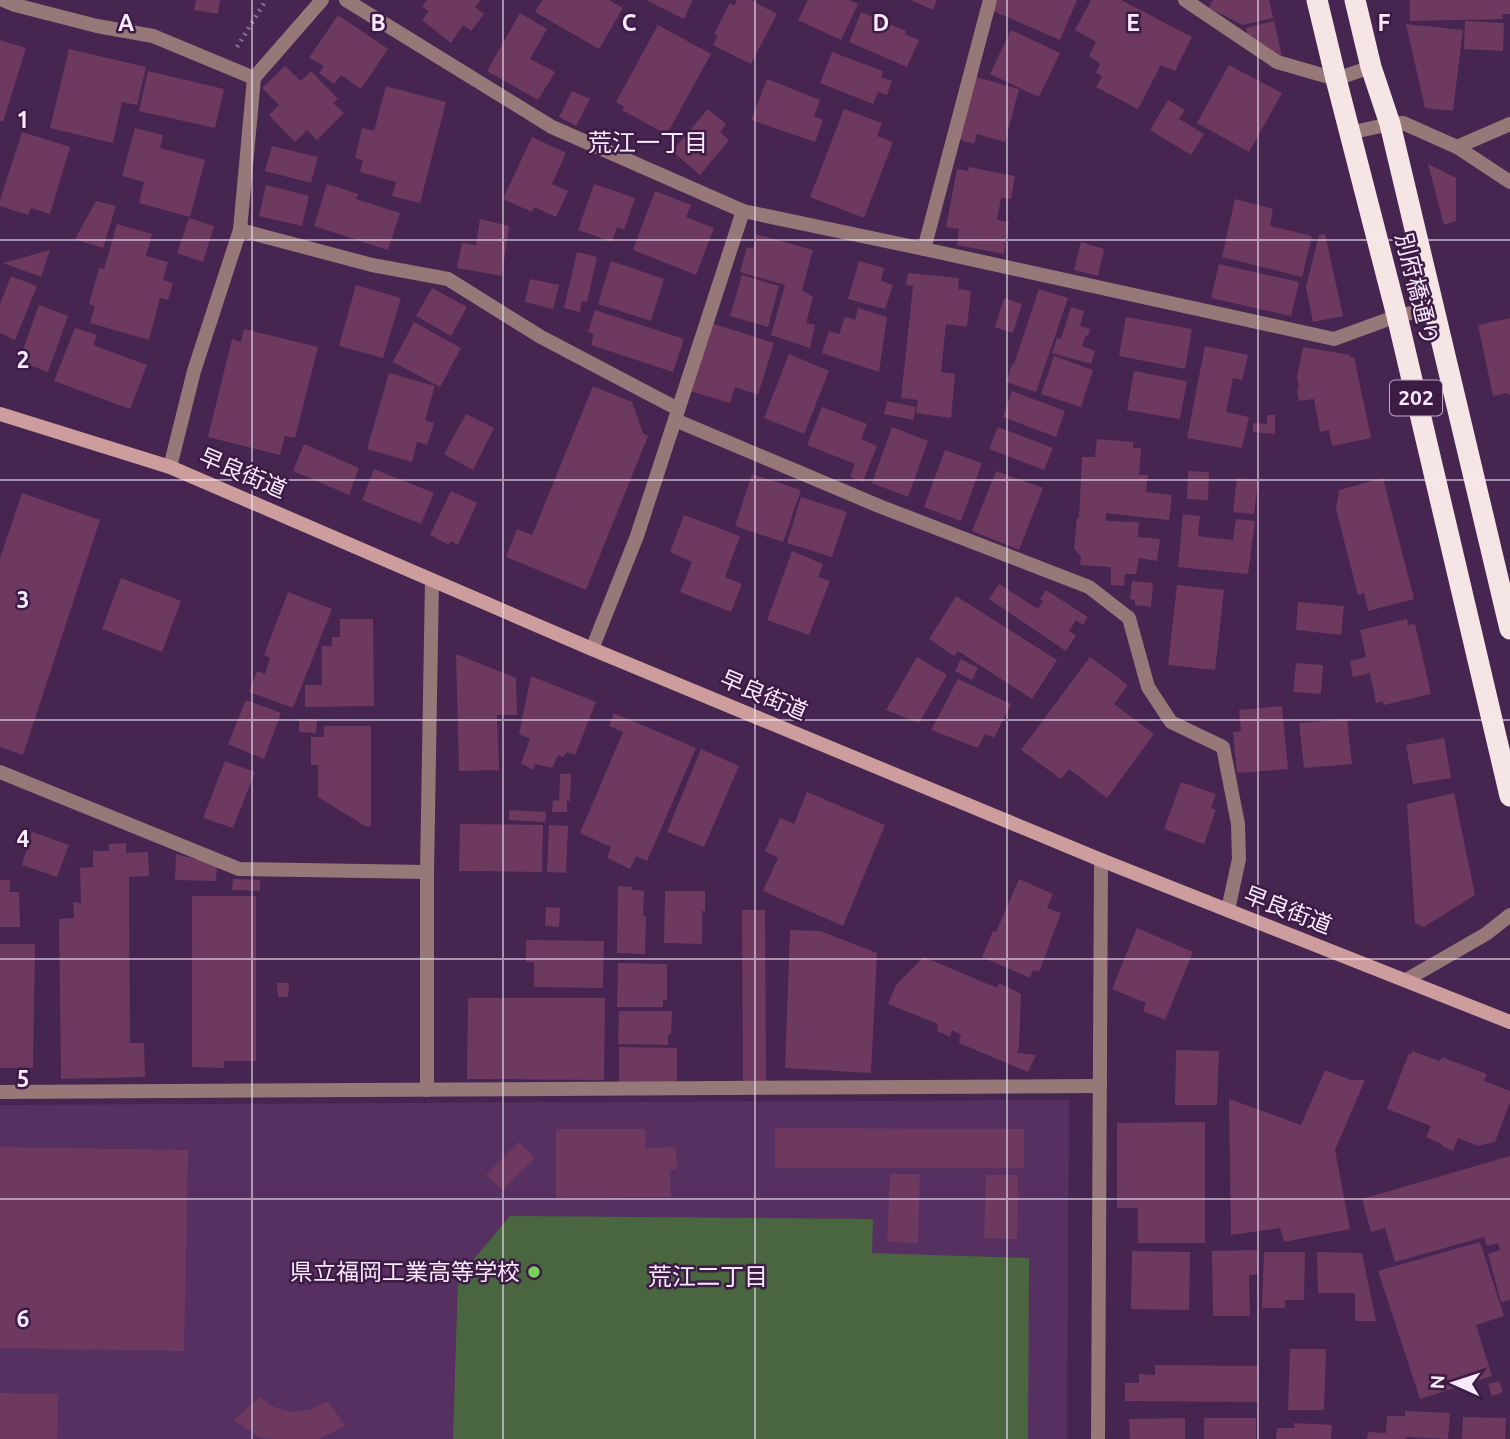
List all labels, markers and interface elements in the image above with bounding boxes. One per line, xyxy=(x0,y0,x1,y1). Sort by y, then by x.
text: A xyxy=(118,10,134,35)
text: B xyxy=(370,10,386,35)
text: C xyxy=(622,10,637,35)
text: D xyxy=(873,10,889,35)
text: E xyxy=(1126,10,1140,35)
text: F xyxy=(1378,10,1391,35)
text: 1 xyxy=(17,107,29,132)
district label: 荒江一丁目 xyxy=(588,129,708,156)
street label: 別府橋通り xyxy=(1391,230,1444,348)
text: 2 xyxy=(17,347,29,372)
road number: 202 xyxy=(1390,380,1442,416)
street label: 早良街道 xyxy=(196,443,290,502)
text: 3 xyxy=(17,587,29,612)
street label: 早良街道 xyxy=(717,665,811,724)
text: 4 xyxy=(17,826,30,851)
street label: 早良街道 xyxy=(1241,881,1336,938)
text: 5 xyxy=(17,1066,29,1091)
place label: 県立福岡工業高等学校 xyxy=(290,1259,520,1284)
district label: 荒江二丁目 xyxy=(648,1263,768,1290)
marker: 県立福岡工業高等学校 xyxy=(526,1264,542,1280)
text: 6 xyxy=(17,1306,30,1331)
north arrow xyxy=(1419,1348,1489,1418)
text: N xyxy=(1426,1374,1448,1390)

